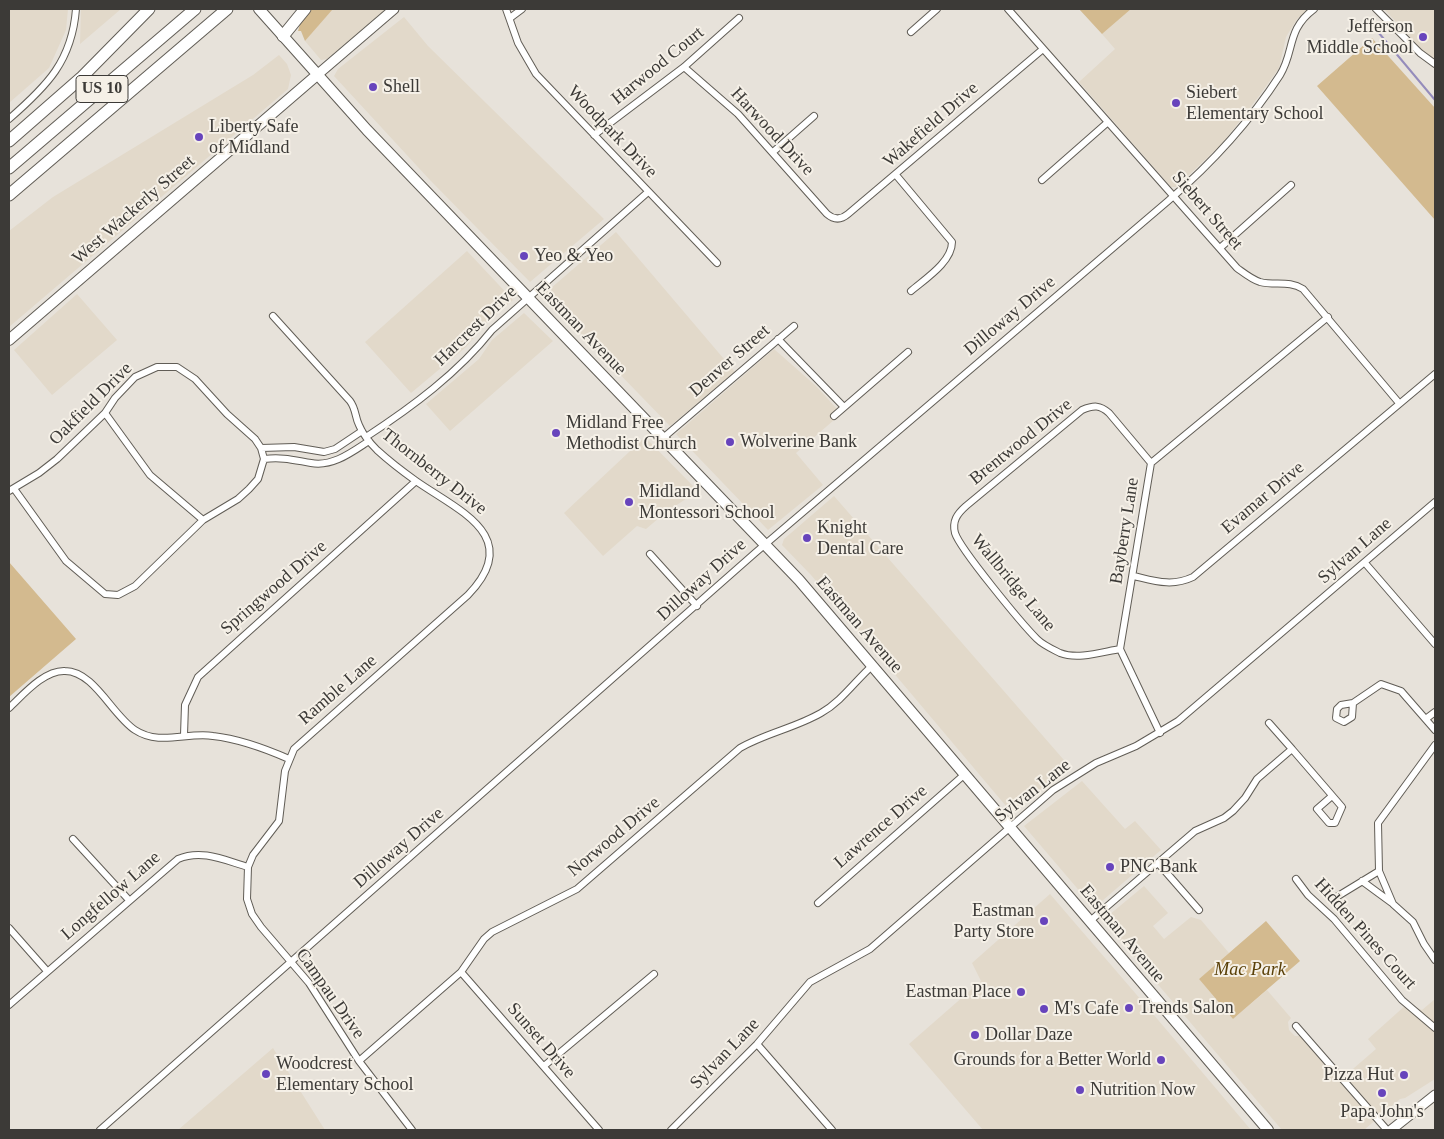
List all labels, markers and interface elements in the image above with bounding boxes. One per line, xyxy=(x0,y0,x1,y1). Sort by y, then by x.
place label: Jefferson Middle School xyxy=(1307,16,1413,58)
street label: Harwood Court xyxy=(607,22,709,110)
marker: Jefferson Middle School xyxy=(1417,31,1429,43)
road number: US 10 xyxy=(76,76,128,102)
place label: Shell xyxy=(383,76,420,98)
street label: Wakefield Drive xyxy=(879,78,983,172)
marker: Shell xyxy=(367,81,379,93)
street label: Woodpark Drive xyxy=(563,81,661,183)
place label: Siebert Elementary School xyxy=(1186,82,1323,125)
street label: Harwood Drive xyxy=(726,84,818,180)
marker: Siebert Elementary School xyxy=(1170,97,1182,109)
place label: Liberty Safe of Midland xyxy=(209,116,298,158)
marker: Liberty Safe of Midland xyxy=(193,131,205,143)
street label: West Wackerly Street xyxy=(68,151,200,269)
street label: Siebert Street xyxy=(1167,167,1247,255)
place label: Yeo & Yeo xyxy=(534,245,613,267)
marker: Yeo & Yeo xyxy=(518,250,530,262)
street label: Dilloway Drive xyxy=(960,272,1060,360)
street label: Eastman Avenue xyxy=(531,278,631,380)
street label: Harcrest Drive xyxy=(430,281,522,371)
street label: Denver Street xyxy=(685,320,775,402)
street label: Oakfield Drive xyxy=(45,358,137,450)
street label: Brentwood Drive xyxy=(965,394,1077,490)
place label: Midland Free Methodist Church xyxy=(566,412,696,454)
street label: Thornberry Drive xyxy=(377,424,491,520)
marker: Midland Free Methodist Church xyxy=(550,427,562,439)
place label: Wolverine Bank xyxy=(740,431,857,453)
marker: Wolverine Bank xyxy=(724,436,736,448)
street label: Evamar Drive xyxy=(1217,457,1309,539)
street label: Bayberry Lane xyxy=(1106,476,1144,586)
place label: Midland Montessori School xyxy=(639,481,775,524)
marker: Midland Montessori School xyxy=(623,496,635,508)
street label: Sylvan Lane xyxy=(1314,513,1396,589)
place label: Knight Dental Care xyxy=(817,517,903,560)
street label: Wallbridge Lane xyxy=(966,530,1060,636)
marker: Knight Dental Care xyxy=(801,532,813,544)
street label: Dilloway Drive xyxy=(653,534,751,626)
street label: Springwood Drive xyxy=(217,536,331,640)
street label: Eastman Avenue xyxy=(811,572,907,678)
street label: Ramble Lane xyxy=(295,650,381,730)
street label: Sylvan Lane xyxy=(991,755,1075,827)
street label: Lawrence Drive xyxy=(830,781,932,873)
street label: Norwood Drive xyxy=(564,792,664,882)
street label: Dilloway Drive xyxy=(349,803,449,893)
street label: Longfellow Lane xyxy=(57,847,165,945)
place label: PNC Bank xyxy=(1120,856,1198,878)
marker: PNC Bank xyxy=(1104,861,1116,873)
street label: Hidden Pines Court xyxy=(1309,874,1421,994)
street label: Eastman Avenue xyxy=(1075,881,1169,987)
place label: Eastman Party Store xyxy=(954,900,1034,942)
marker: Eastman Party Store xyxy=(1038,915,1050,927)
street label: Campau Drive xyxy=(291,945,369,1043)
park label: Mac Park xyxy=(1214,959,1286,981)
place label: Eastman Place xyxy=(906,981,1011,1003)
marker: Eastman Place xyxy=(1015,986,1027,998)
place label: Trends Salon xyxy=(1139,997,1234,1019)
place label: M's Cafe xyxy=(1054,998,1119,1020)
street label: Sunset Drive xyxy=(502,999,580,1083)
marker: Trends Salon xyxy=(1123,1002,1135,1014)
marker: M's Cafe xyxy=(1038,1003,1050,1015)
street label: Sylvan Lane xyxy=(686,1014,764,1094)
place label: Dollar Daze xyxy=(985,1024,1072,1046)
marker: Dollar Daze xyxy=(969,1029,981,1041)
place label: Grounds for a Better World xyxy=(954,1049,1151,1071)
place label: Woodcrest Elementary School xyxy=(276,1053,413,1096)
marker: Grounds for a Better World xyxy=(1155,1054,1167,1066)
place label: Pizza Hut xyxy=(1324,1064,1394,1086)
marker: Woodcrest Elementary School xyxy=(260,1068,272,1080)
marker: Pizza Hut xyxy=(1398,1069,1410,1081)
place label: Nutrition Now xyxy=(1090,1079,1195,1101)
marker: Nutrition Now xyxy=(1074,1084,1086,1096)
marker: Papa John's xyxy=(1376,1087,1388,1099)
place label: Papa John's xyxy=(1340,1101,1424,1123)

